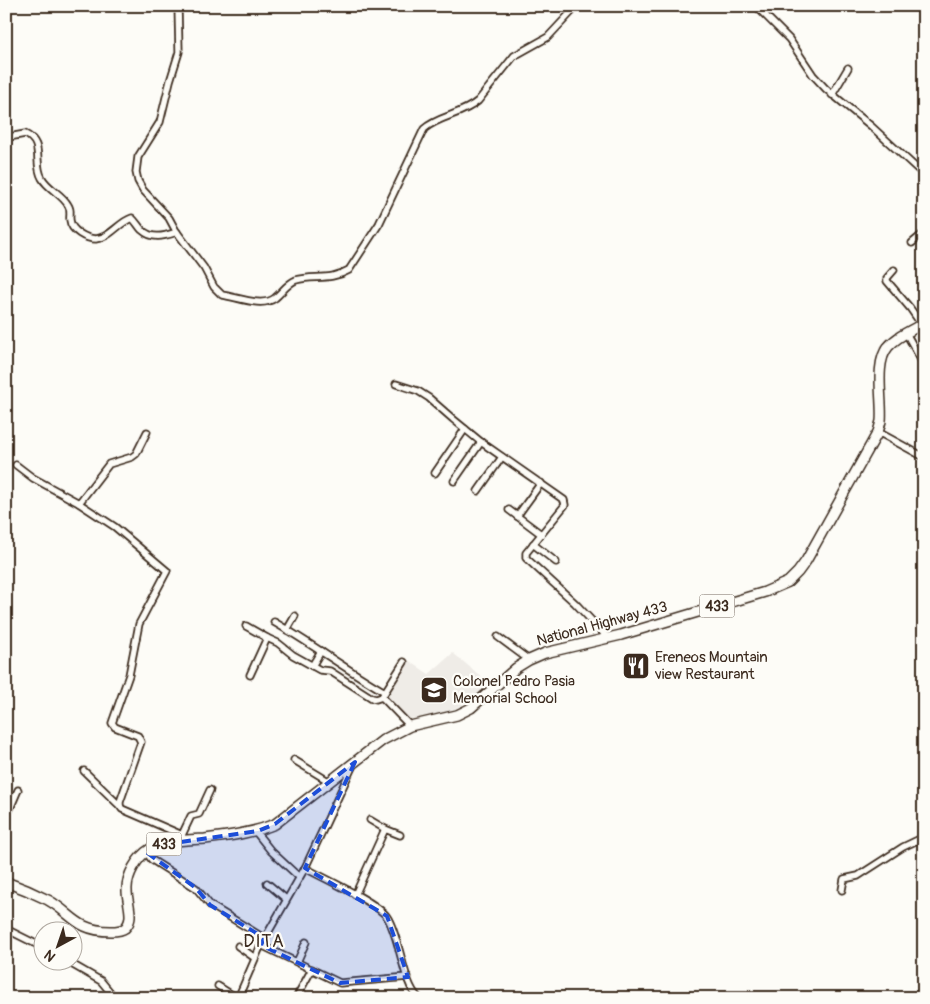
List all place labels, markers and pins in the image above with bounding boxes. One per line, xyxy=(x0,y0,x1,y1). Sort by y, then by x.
place label: Ereneos Mountain view Restaurant xyxy=(654,648,768,684)
restaurant icon: Ereneos Mountain view Restaurant xyxy=(621,651,651,681)
place label: Colonel Pedro Pasia Memorial School xyxy=(453,672,575,708)
school or university icon: Colonel Pedro Pasia Memorial School xyxy=(419,675,449,705)

